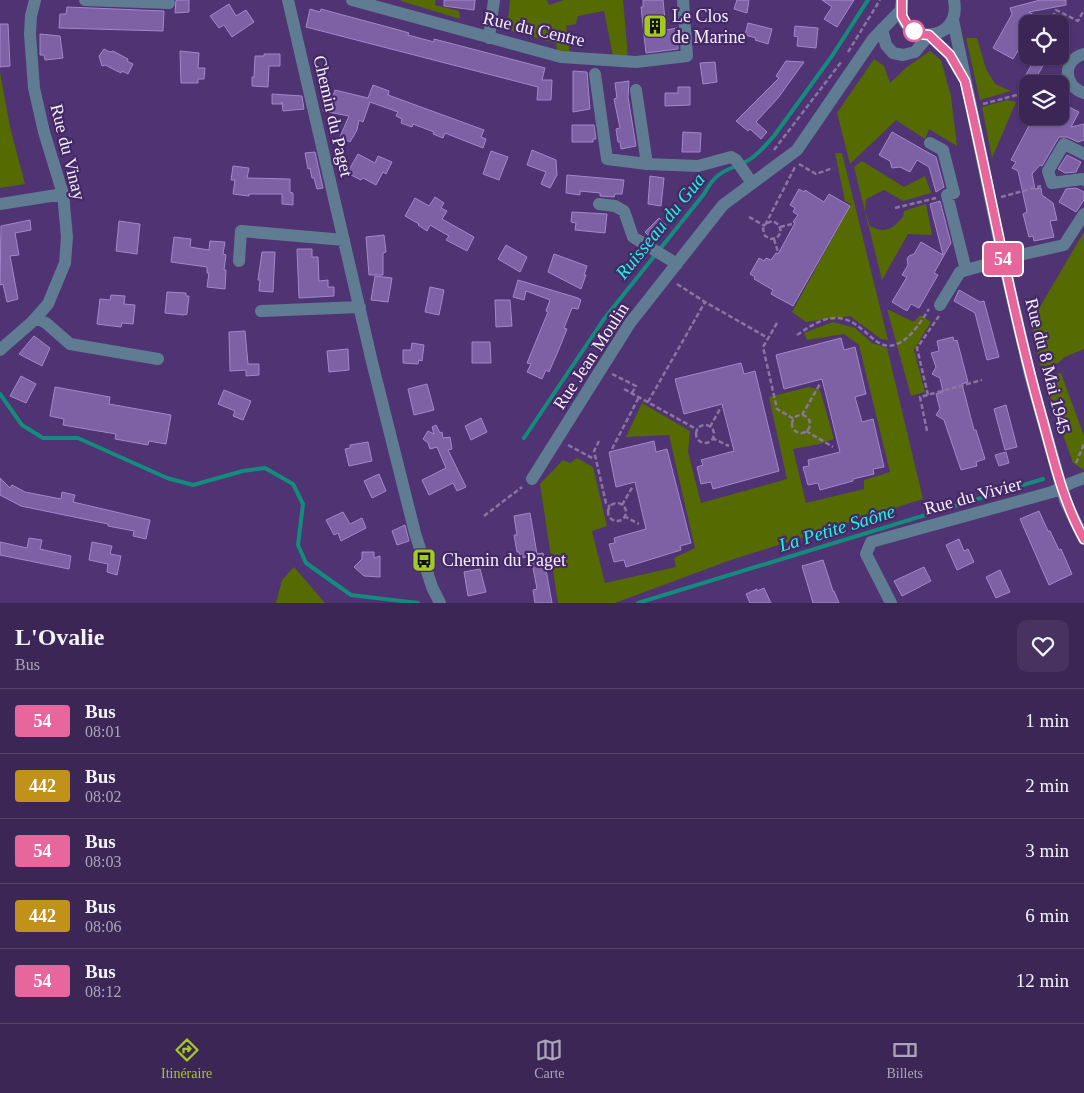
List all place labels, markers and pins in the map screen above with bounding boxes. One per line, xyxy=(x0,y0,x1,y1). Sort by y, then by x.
place label: Le Clos de Marine xyxy=(672,6,745,47)
building icon: Le Clos de Marine xyxy=(642,13,668,39)
unlabelled marker xyxy=(903,20,925,42)
bus stop icon: Chemin du Paget xyxy=(411,547,437,573)
place label: Chemin du Paget xyxy=(442,550,566,570)

